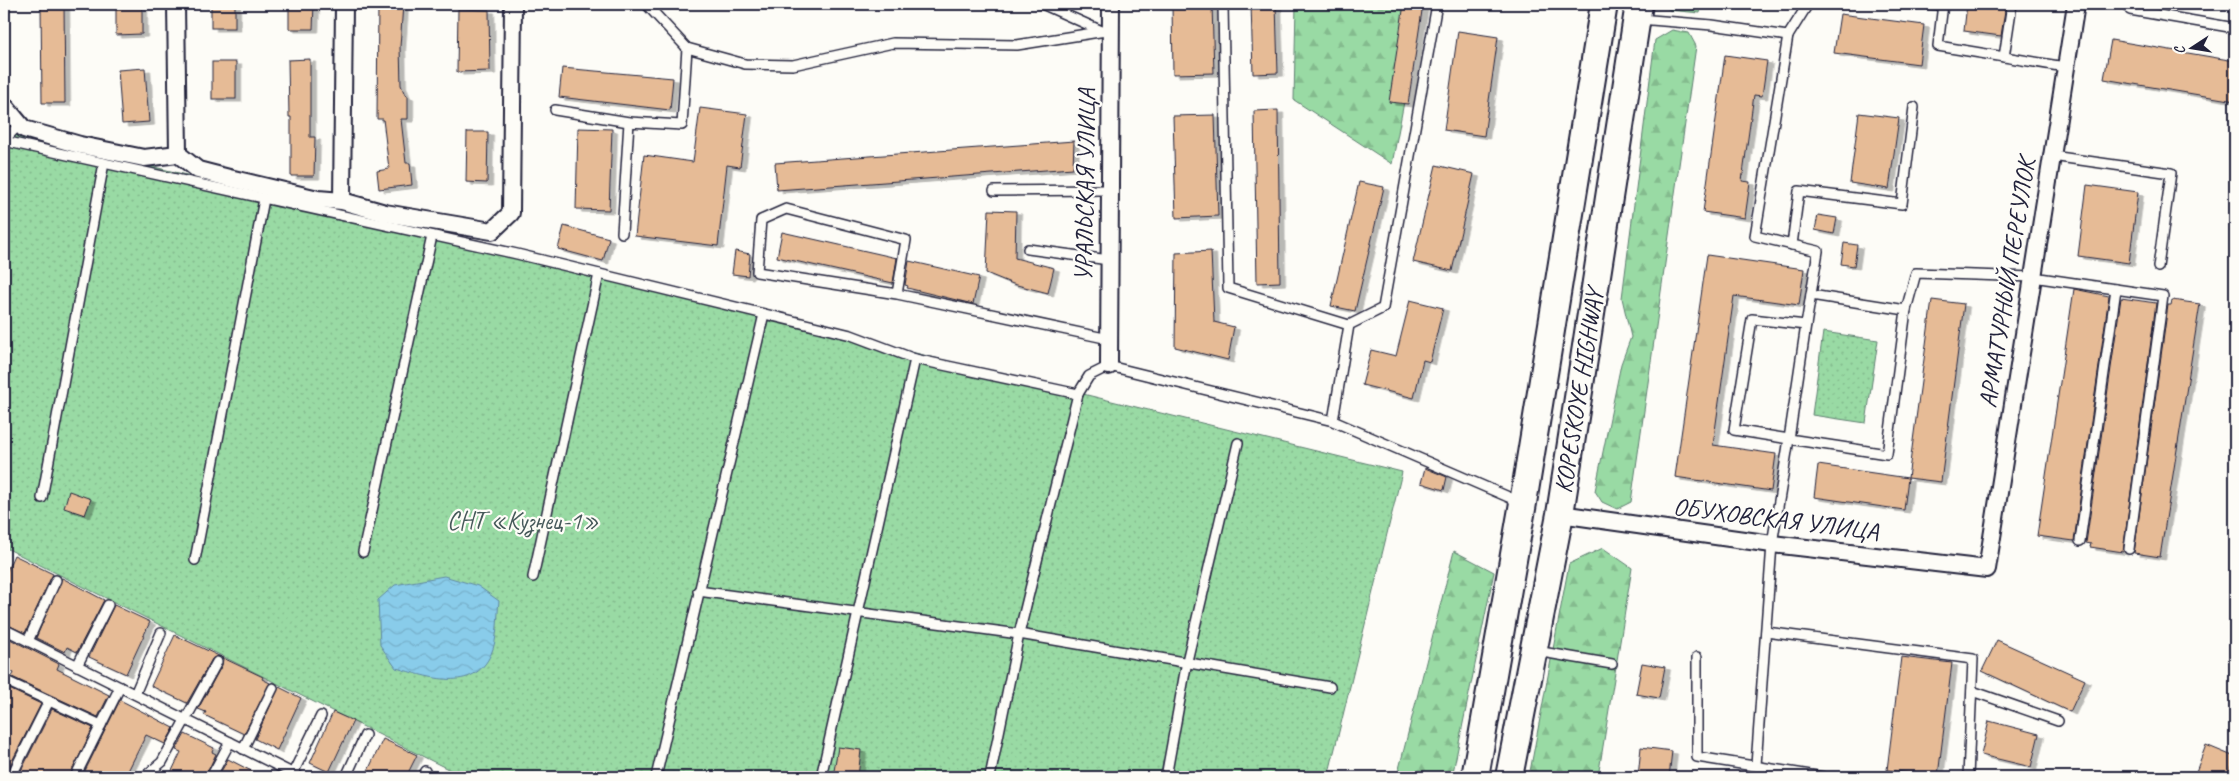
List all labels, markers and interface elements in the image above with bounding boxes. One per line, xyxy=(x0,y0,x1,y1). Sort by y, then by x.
north arrow xyxy=(2166,22,2216,72)
text: С xyxy=(2170,43,2189,56)
street label: УРАЛЬСКАЯ УЛИЦА xyxy=(1067,87,1103,282)
street label: АРМАТУРНЫЙ ПЕРЕУЛОК xyxy=(1971,152,2043,410)
street label: KOPESKOYE HIGHWAY xyxy=(1547,282,1612,495)
street label: ОБУХОВСКАЯ УЛИЦА xyxy=(1672,491,1881,548)
park label: СНТ «Кузнец-1» xyxy=(447,505,599,538)

